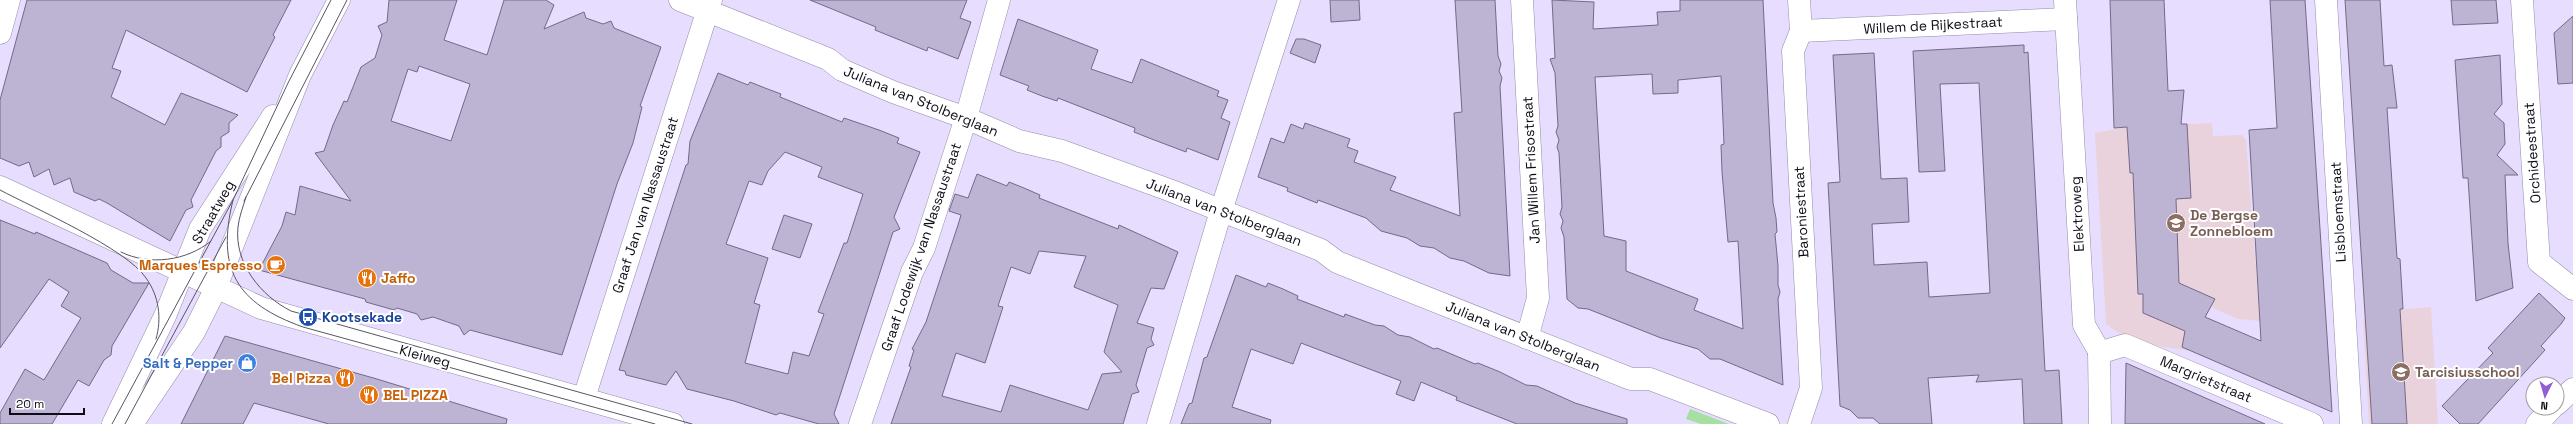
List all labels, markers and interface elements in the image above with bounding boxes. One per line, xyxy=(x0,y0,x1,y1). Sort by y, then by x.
street label: Willem de Rijkestraat xyxy=(1863,12,2003,38)
street label: Juliana van Stolberglaan xyxy=(841,62,1001,140)
street label: Jan Willem Frisostraat xyxy=(1518,96,1544,244)
street label: Orchideestraat xyxy=(2519,102,2545,204)
street label: Graaf Jan van Nassaustraat xyxy=(608,114,682,296)
street label: Graaf Lodewijk van Nassaustraat xyxy=(877,140,965,354)
street label: Lisbloemstraat xyxy=(2326,161,2350,263)
street label: Baroniestraat xyxy=(1790,166,1812,258)
street label: Juliana van Stolberglaan xyxy=(1144,174,1304,250)
street label: Elektroweg xyxy=(2066,176,2088,252)
street label: Straatweg xyxy=(188,177,238,247)
place label: De Bergse Zonnebloem xyxy=(2190,206,2273,240)
school or university icon: De Bergse Zonnebloem xyxy=(2165,212,2187,234)
cafe icon: Marques Espresso xyxy=(265,254,287,276)
place label: Marques Espresso xyxy=(139,256,262,274)
restaurant icon: Jaffo xyxy=(356,267,378,289)
place label: Jaffo xyxy=(381,269,416,287)
street label: Juliana van Stolberglaan xyxy=(1443,297,1603,375)
bus stop icon: Kootsekade xyxy=(297,306,319,328)
place label: Kootsekade xyxy=(322,308,402,326)
street label: Kleiweg xyxy=(398,341,452,371)
shop icon: Salt & Pepper xyxy=(236,352,258,374)
street label: Margrietstraat xyxy=(2157,352,2255,406)
place label: Salt & Pepper xyxy=(143,354,233,372)
school or university icon: Tarcisiusschool xyxy=(2390,361,2412,383)
place label: Tarcisiusschool xyxy=(2415,363,2519,381)
restaurant icon: Bel Pizza xyxy=(334,367,356,389)
place label: Bel Pizza xyxy=(272,369,331,387)
north arrow xyxy=(2525,376,2565,416)
restaurant icon: BEL PIZZA xyxy=(358,384,380,406)
place label: BEL PIZZA xyxy=(383,386,448,404)
scale bar xyxy=(10,390,84,416)
text: 20 m xyxy=(16,396,44,412)
text: N xyxy=(2540,399,2548,413)

